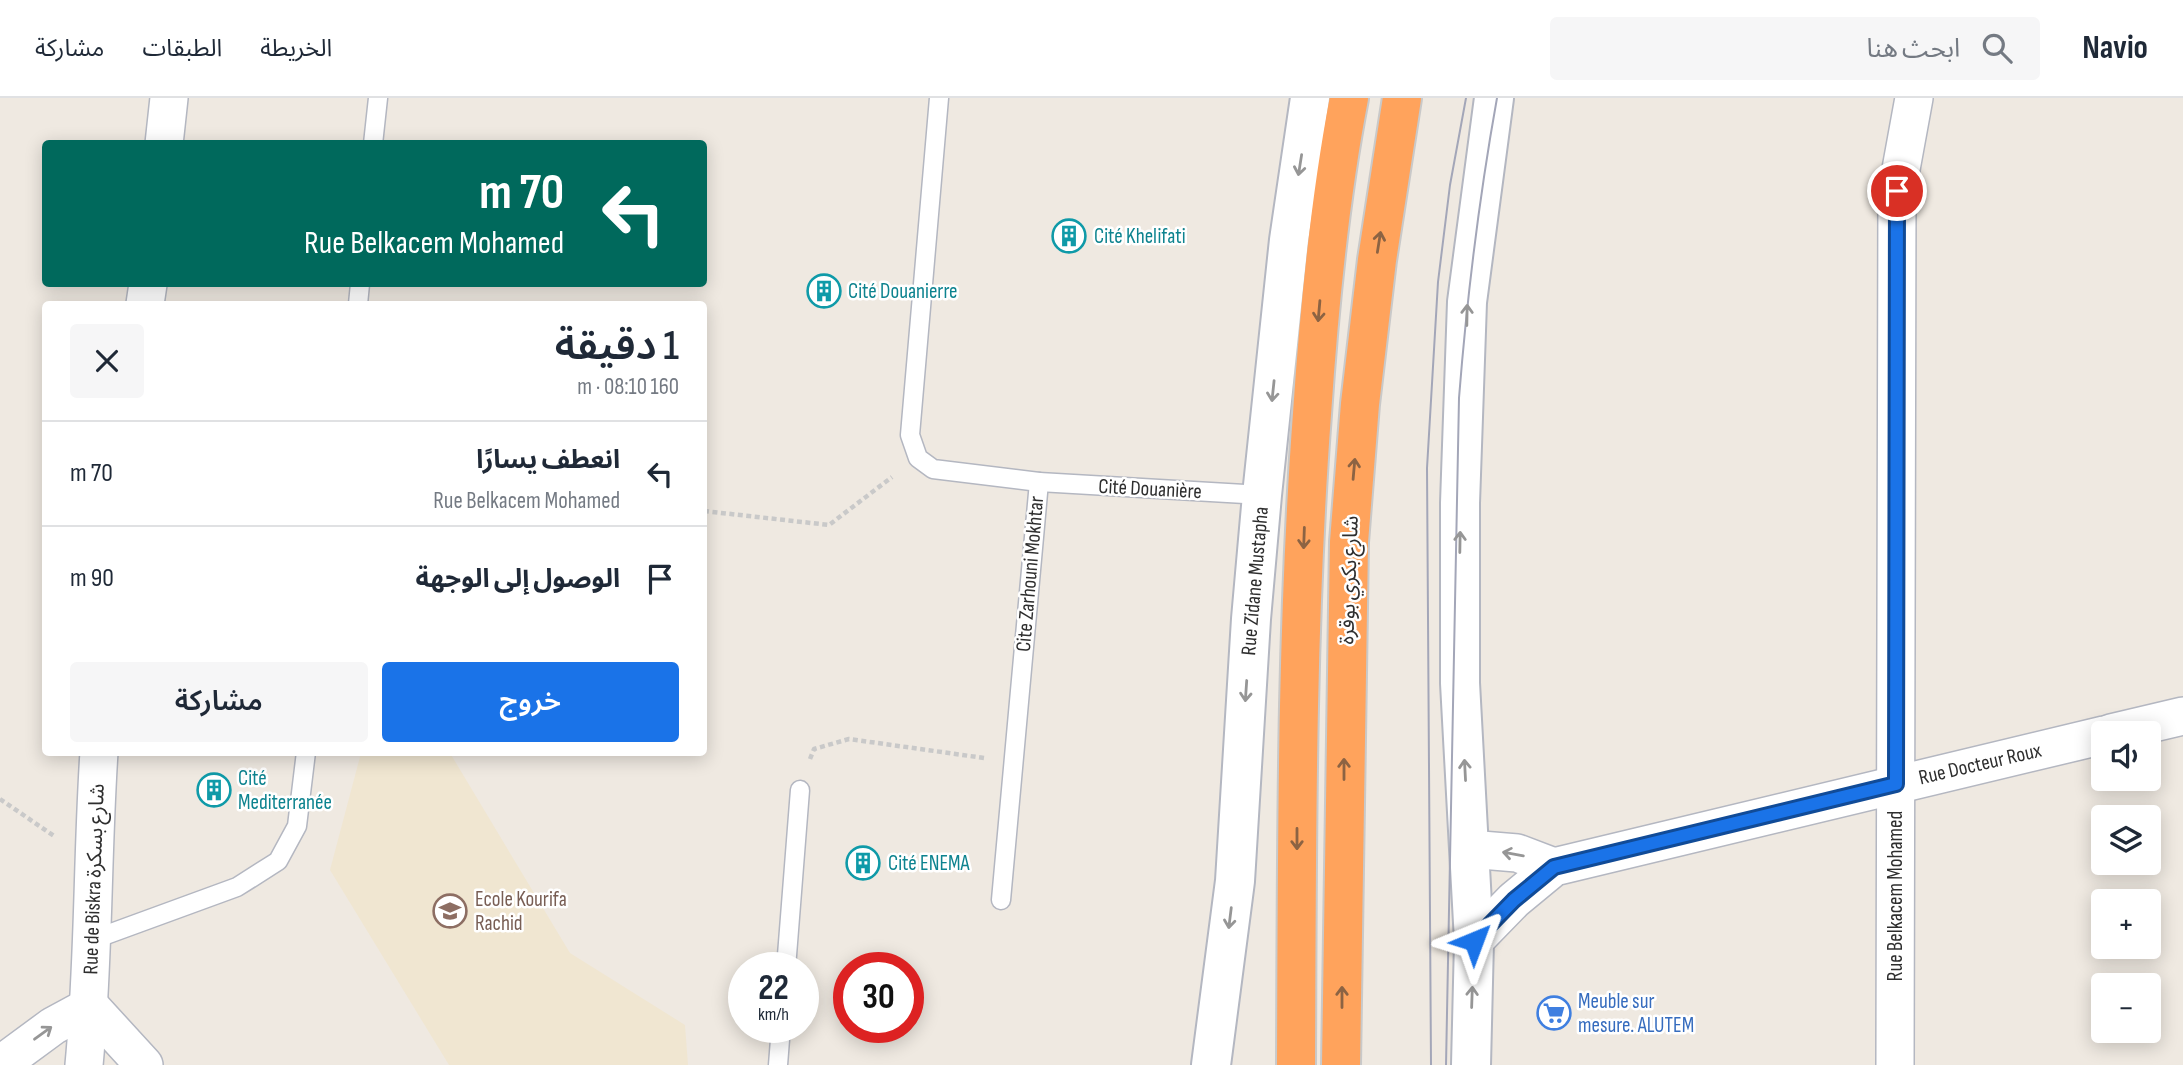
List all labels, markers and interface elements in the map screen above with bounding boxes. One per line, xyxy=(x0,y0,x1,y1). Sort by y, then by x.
search box xyxy=(1550,17,2040,80)
text: Navio xyxy=(2082,28,2148,68)
icon: search xyxy=(1978,29,2016,67)
text: مشاركة xyxy=(35,34,104,63)
text: الطبقات xyxy=(142,34,222,63)
text: الخريطة xyxy=(260,34,332,63)
text: ابحث هنا xyxy=(1867,34,1960,65)
one-way arrow xyxy=(1293,154,1306,176)
pin xyxy=(1867,161,1927,221)
text: 70 m xyxy=(479,164,564,223)
icon: left xyxy=(588,168,679,259)
icon: arrive xyxy=(1878,172,1916,210)
building icon: Cité Khelifati xyxy=(1050,217,1088,255)
text: Rue Belkacem Mohamed xyxy=(304,224,564,263)
place label: Cité Khelifati xyxy=(1094,224,1186,249)
one-way arrow xyxy=(1373,232,1386,254)
building icon: Cité Douanierre xyxy=(805,272,843,310)
place label: Cité Douanierre xyxy=(848,279,958,304)
one-way arrow xyxy=(1312,299,1325,322)
one-way arrow xyxy=(1460,304,1474,327)
text: 1 دقيقة xyxy=(555,321,679,372)
button: close xyxy=(70,324,144,398)
text: 160 m · 08:10 xyxy=(577,373,679,401)
one-way arrow xyxy=(1266,380,1279,402)
text: انعطف يسارًا xyxy=(476,445,620,476)
icon: left xyxy=(641,455,679,493)
text: 70 m xyxy=(70,458,113,489)
one-way arrow xyxy=(1348,458,1361,480)
street label: Cité Douanière xyxy=(1098,474,1202,504)
text: Rue Belkacem Mohamed xyxy=(433,487,620,515)
street label: Cite Zarhouni Mokhtar xyxy=(1011,495,1049,653)
street label: Rue Zidane Mustapha xyxy=(1236,505,1274,657)
street label: شارع بكري بوقرة xyxy=(1334,515,1367,645)
one-way arrow xyxy=(1298,526,1311,549)
one-way arrow xyxy=(1453,531,1467,554)
icon: arrive xyxy=(641,560,679,598)
text: 90 m xyxy=(70,563,114,594)
text: الوصول إلى الوجهة xyxy=(416,564,620,595)
button: مشاركة xyxy=(70,662,368,742)
button: خروج xyxy=(382,662,679,742)
one-way arrow xyxy=(1240,679,1253,702)
map controls xyxy=(2091,721,2161,1043)
button: sound xyxy=(2091,721,2161,791)
street label: Rue Docteur Roux xyxy=(1916,738,2044,790)
one-way arrow xyxy=(1337,758,1351,781)
one-way arrow xyxy=(1458,759,1471,781)
place label: Cité Mediterranée xyxy=(238,766,332,815)
building icon: Cité Mediterranée xyxy=(195,771,233,809)
street label: Rue de Biskra شارع بسكرة xyxy=(78,783,112,975)
button: layers xyxy=(2091,805,2161,875)
street label: Rue Belkacem Mohamed xyxy=(1883,811,1908,981)
one-way arrow xyxy=(1290,827,1304,850)
building icon: Cité ENEMA xyxy=(844,844,882,882)
one-way arrow xyxy=(1502,847,1525,860)
place label: Cité ENEMA xyxy=(888,851,971,876)
place label: Ecole Kourifa Rachid xyxy=(475,887,567,936)
button: + xyxy=(2091,889,2161,959)
school or university icon: Ecole Kourifa Rachid xyxy=(431,892,469,930)
position arrow xyxy=(1437,904,1511,978)
one-way arrow xyxy=(1223,906,1236,929)
speed limit sign: 30 xyxy=(833,952,924,1043)
text: 22 xyxy=(758,967,789,1010)
button: − xyxy=(2091,973,2161,1043)
one-way arrow xyxy=(1335,986,1349,1009)
one-way arrow xyxy=(1466,986,1479,1009)
place label: Meuble sur mesure. ALUTEM xyxy=(1578,989,1694,1038)
supermarket icon: Meuble sur mesure. ALUTEM xyxy=(1535,994,1573,1032)
text: km/h xyxy=(758,1004,789,1025)
one-way arrow xyxy=(33,1026,52,1040)

